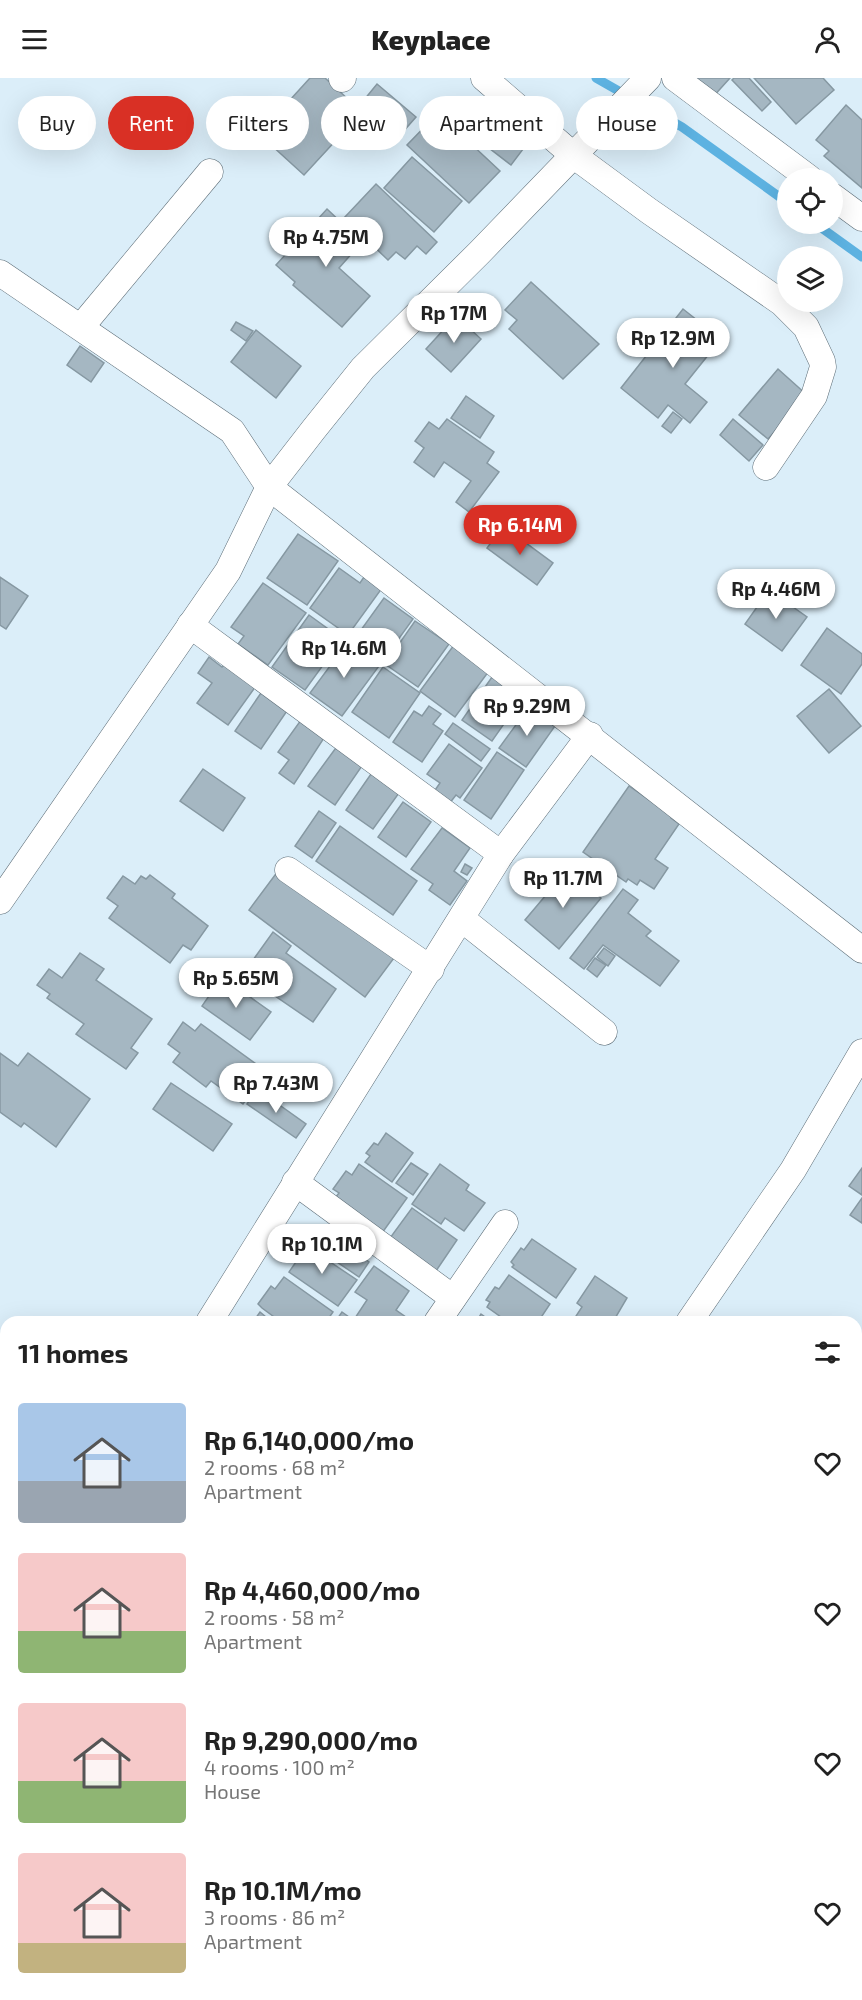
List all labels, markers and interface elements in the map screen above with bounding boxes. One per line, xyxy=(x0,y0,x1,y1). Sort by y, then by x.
icon: menu xyxy=(18,23,51,56)
text: Keyplace xyxy=(371,23,491,55)
icon: person xyxy=(811,23,844,56)
chip: Buy xyxy=(18,96,96,150)
chip: Rent xyxy=(108,96,194,150)
chip: Filters xyxy=(206,96,309,150)
chip: New xyxy=(321,96,407,150)
chip: Apartment xyxy=(419,96,564,150)
chip: House xyxy=(576,96,678,150)
map controls xyxy=(777,168,843,312)
button: locate xyxy=(777,168,843,234)
pin: Rp 4.75M xyxy=(264,217,388,268)
text: Rp 4.75M xyxy=(283,224,369,248)
button: layers xyxy=(777,246,843,312)
pin: Rp 17M xyxy=(405,293,503,344)
text: Rp 17M xyxy=(421,300,487,324)
pin: Rp 12.9M xyxy=(611,318,735,369)
text: Rp 12.9M xyxy=(631,325,715,349)
pin: Rp 6.14M xyxy=(458,505,582,556)
text: Rp 6.14M xyxy=(478,512,562,536)
pin: Rp 4.46M xyxy=(714,569,838,620)
text: Rp 4.46M xyxy=(731,576,821,600)
pin: Rp 14.6M xyxy=(282,628,406,679)
text: Rp 14.6M xyxy=(301,635,387,659)
pin: Rp 9.29M xyxy=(465,686,589,737)
text: Rp 9.29M xyxy=(483,693,571,717)
pin: Rp 11.7M xyxy=(501,858,625,909)
text: Rp 11.7M xyxy=(523,865,603,889)
pin: Rp 5.65M xyxy=(174,958,298,1009)
text: Rp 5.65M xyxy=(193,965,279,989)
pin: Rp 7.43M xyxy=(214,1063,338,1114)
text: Rp 7.43M xyxy=(233,1070,319,1094)
pin: Rp 10.1M xyxy=(260,1224,384,1275)
text: Rp 10.1M xyxy=(281,1231,363,1255)
icon: filters xyxy=(811,1336,844,1369)
text: 11 homes xyxy=(18,1337,128,1368)
text: Rp 6,140,000/mo xyxy=(204,1424,414,1455)
icon: home xyxy=(66,1427,138,1499)
icon: heart xyxy=(811,1447,844,1480)
text: 2 rooms · 68 m² xyxy=(204,1455,345,1479)
text: Apartment xyxy=(204,1479,302,1503)
text: Rp 4,460,000/mo xyxy=(204,1574,420,1605)
icon: home xyxy=(66,1577,138,1649)
icon: heart xyxy=(811,1597,844,1630)
text: 2 rooms · 58 m² xyxy=(204,1605,345,1629)
text: Apartment xyxy=(204,1629,302,1653)
text: Rp 9,290,000/mo xyxy=(204,1724,418,1755)
icon: home xyxy=(66,1727,138,1799)
icon: heart xyxy=(811,1747,844,1780)
text: 4 rooms · 100 m² xyxy=(204,1755,355,1779)
text: House xyxy=(204,1779,261,1803)
text: Rp 10.1M/mo xyxy=(204,1874,362,1905)
icon: home xyxy=(66,1877,138,1949)
icon: heart xyxy=(811,1897,844,1930)
text: 3 rooms · 86 m² xyxy=(204,1905,345,1929)
text: Apartment xyxy=(204,1929,302,1953)

